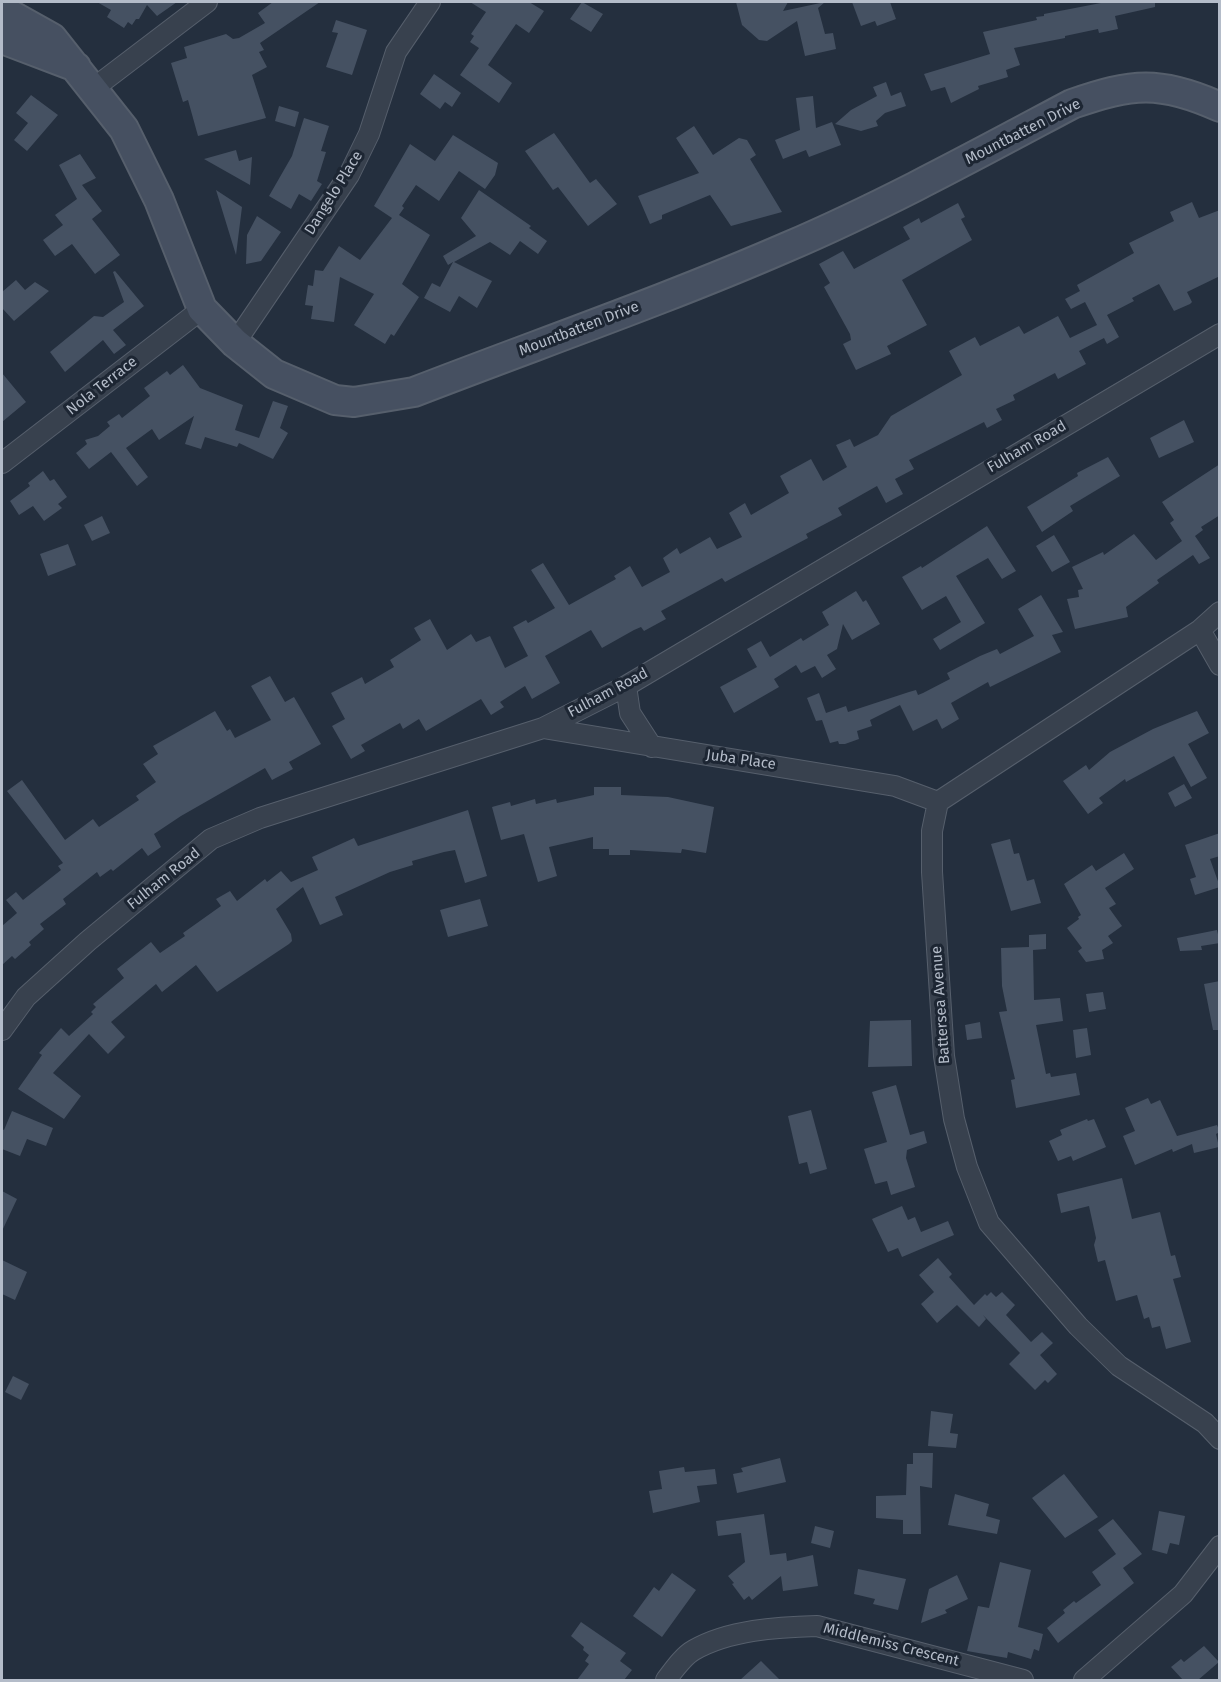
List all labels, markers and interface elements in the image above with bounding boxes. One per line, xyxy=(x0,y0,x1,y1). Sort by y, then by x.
street label: Mountbatten Drive xyxy=(962,95,1084,169)
street label: Dangelo Place xyxy=(301,148,367,238)
street label: Mountbatten Drive xyxy=(516,298,642,360)
street label: Nola Terrace xyxy=(63,353,141,419)
street label: Fulham Road xyxy=(984,417,1070,477)
street label: Fulham Road xyxy=(565,664,651,722)
street label: Juba Place xyxy=(705,746,777,774)
street label: Fulham Road xyxy=(124,844,204,914)
street label: Battersea Avenue xyxy=(928,945,954,1065)
street label: Middlemiss Crescent xyxy=(821,1619,961,1671)

